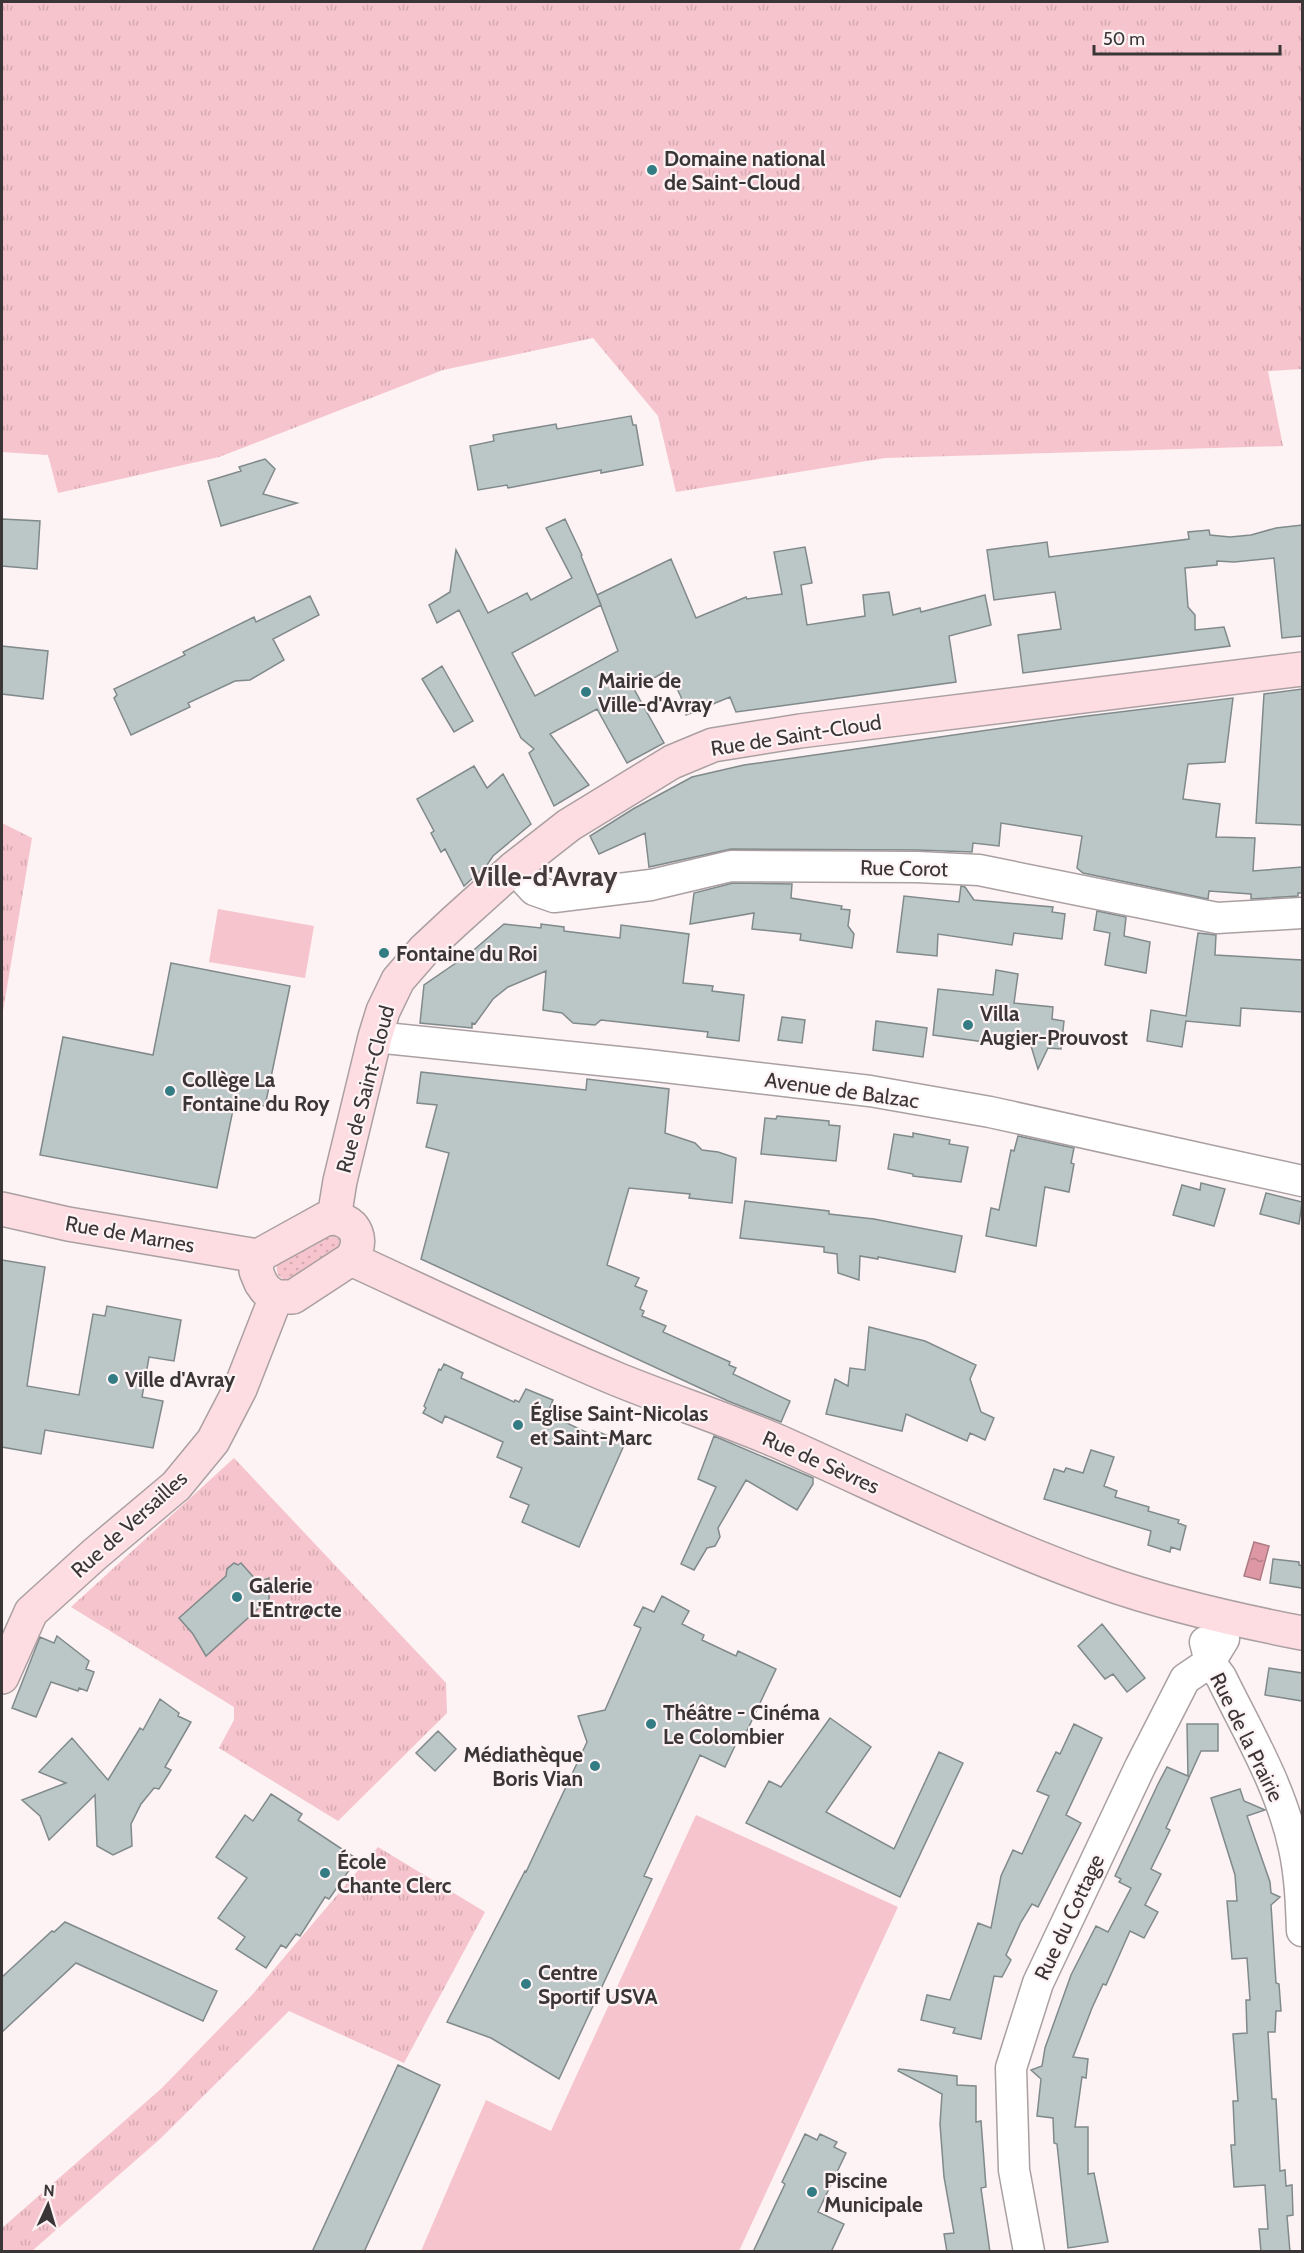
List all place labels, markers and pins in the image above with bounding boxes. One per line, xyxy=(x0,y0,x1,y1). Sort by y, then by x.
place label: Domaine national de Saint-Cloud xyxy=(664,146,826,195)
marker: Domaine national de Saint-Cloud xyxy=(645,163,659,177)
place label: Mairie de Ville-d'Avray xyxy=(598,668,713,717)
marker: Mairie de Ville-d'Avray xyxy=(579,685,593,699)
place label: Fontaine du Roi xyxy=(396,941,538,966)
marker: Fontaine du Roi xyxy=(377,946,391,960)
place label: Villa Augier-Prouvost xyxy=(980,1001,1128,1050)
marker: Villa Augier-Prouvost xyxy=(961,1018,975,1032)
place label: Collège La Fontaine du Roy xyxy=(182,1067,330,1116)
marker: Collège La Fontaine du Roy xyxy=(163,1084,177,1098)
place label: Ville d'Avray xyxy=(125,1367,236,1392)
marker: Ville d'Avray xyxy=(106,1372,120,1386)
place label: Église Saint-Nicolas et Saint-Marc xyxy=(530,1401,708,1450)
marker: Église Saint-Nicolas et Saint-Marc xyxy=(511,1418,525,1432)
place label: Galerie L'Entr@cte xyxy=(249,1573,342,1622)
marker: Galerie L'Entr@cte xyxy=(230,1590,244,1604)
place label: Théâtre - Cinéma Le Colombier xyxy=(663,1700,820,1749)
marker: Théâtre - Cinéma Le Colombier xyxy=(644,1717,658,1731)
place label: Médiathèque Boris Vian xyxy=(464,1742,583,1791)
marker: Médiathèque Boris Vian xyxy=(588,1759,602,1773)
place label: École Chante Clerc xyxy=(337,1849,452,1898)
marker: École Chante Clerc xyxy=(318,1866,332,1880)
place label: Centre Sportif USVA xyxy=(538,1960,658,2009)
marker: Centre Sportif USVA xyxy=(519,1977,533,1991)
place label: Piscine Municipale xyxy=(824,2168,923,2217)
marker: Piscine Municipale xyxy=(805,2185,819,2199)

